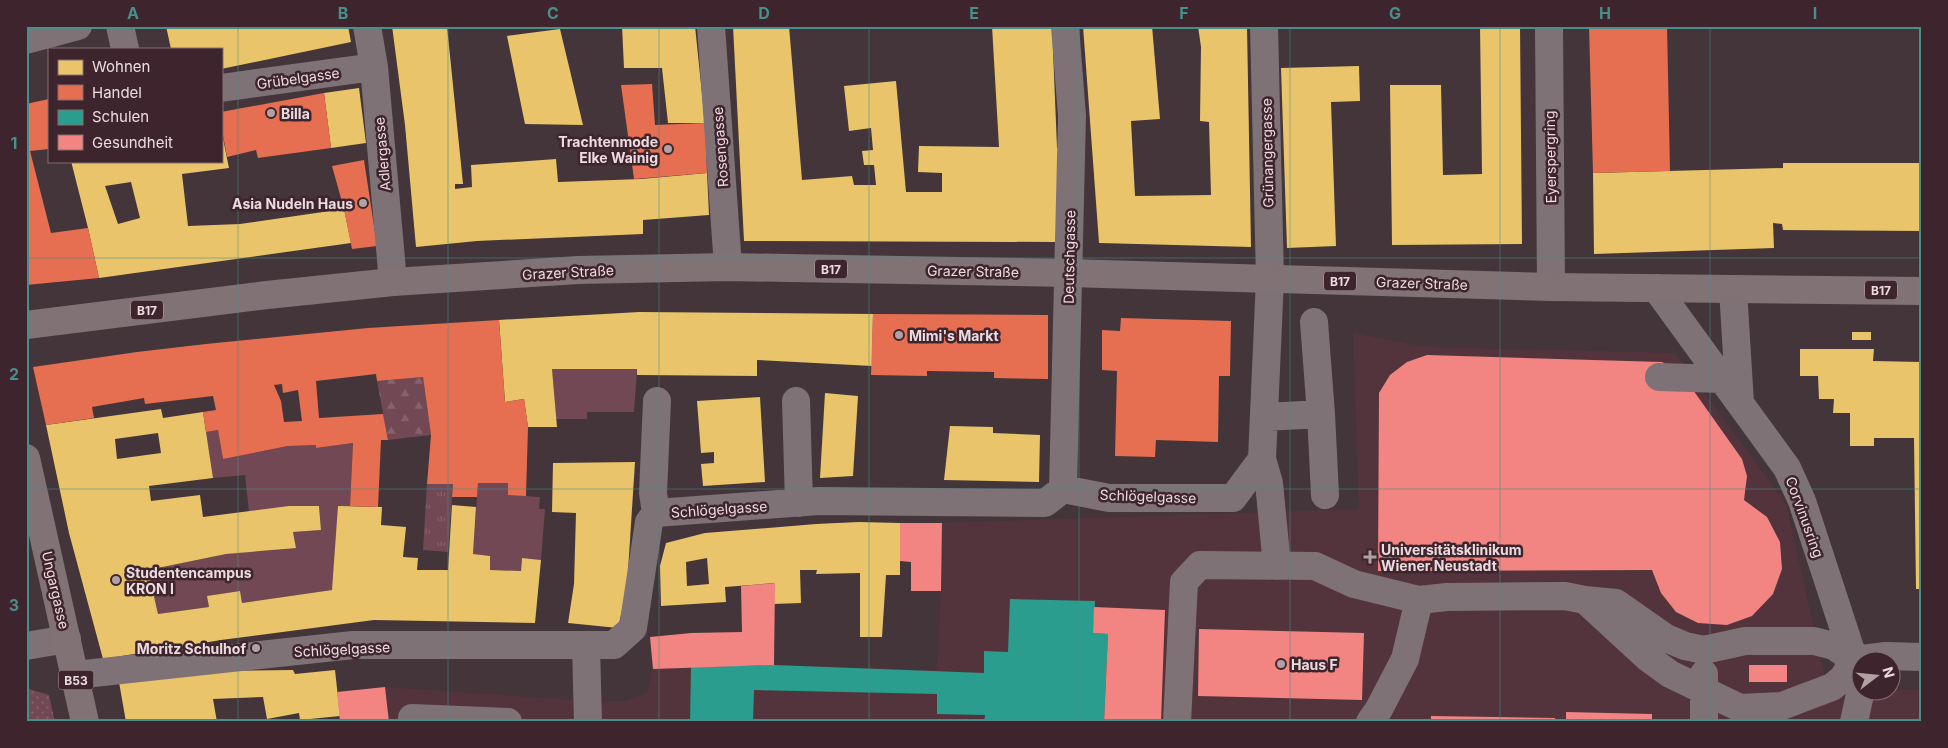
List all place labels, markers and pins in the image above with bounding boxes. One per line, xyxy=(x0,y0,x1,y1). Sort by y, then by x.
place label: Billa xyxy=(281,105,310,122)
marker: Billa xyxy=(265,107,277,119)
place label: Trachtenmode Elke Wainig xyxy=(558,133,658,166)
marker: Trachtenmode Elke Wainig xyxy=(662,143,674,155)
place label: Asia Nudeln Haus xyxy=(232,195,353,212)
marker: Asia Nudeln Haus xyxy=(357,197,369,209)
place label: Mimi's Markt xyxy=(909,327,999,344)
marker: Mimi's Markt xyxy=(893,329,905,341)
place label: Universitätsklinikum Wiener Neustadt xyxy=(1381,541,1522,574)
marker: Universitätsklinikum Wiener Neustadt xyxy=(1363,550,1377,564)
place label: Studentencampus KRON I xyxy=(126,564,252,597)
marker: Studentencampus KRON I xyxy=(110,574,122,586)
place label: Moritz Schulhof xyxy=(137,640,246,657)
marker: Moritz Schulhof xyxy=(250,642,262,654)
place label: Haus F xyxy=(1291,656,1338,673)
marker: Haus F xyxy=(1275,658,1287,670)

